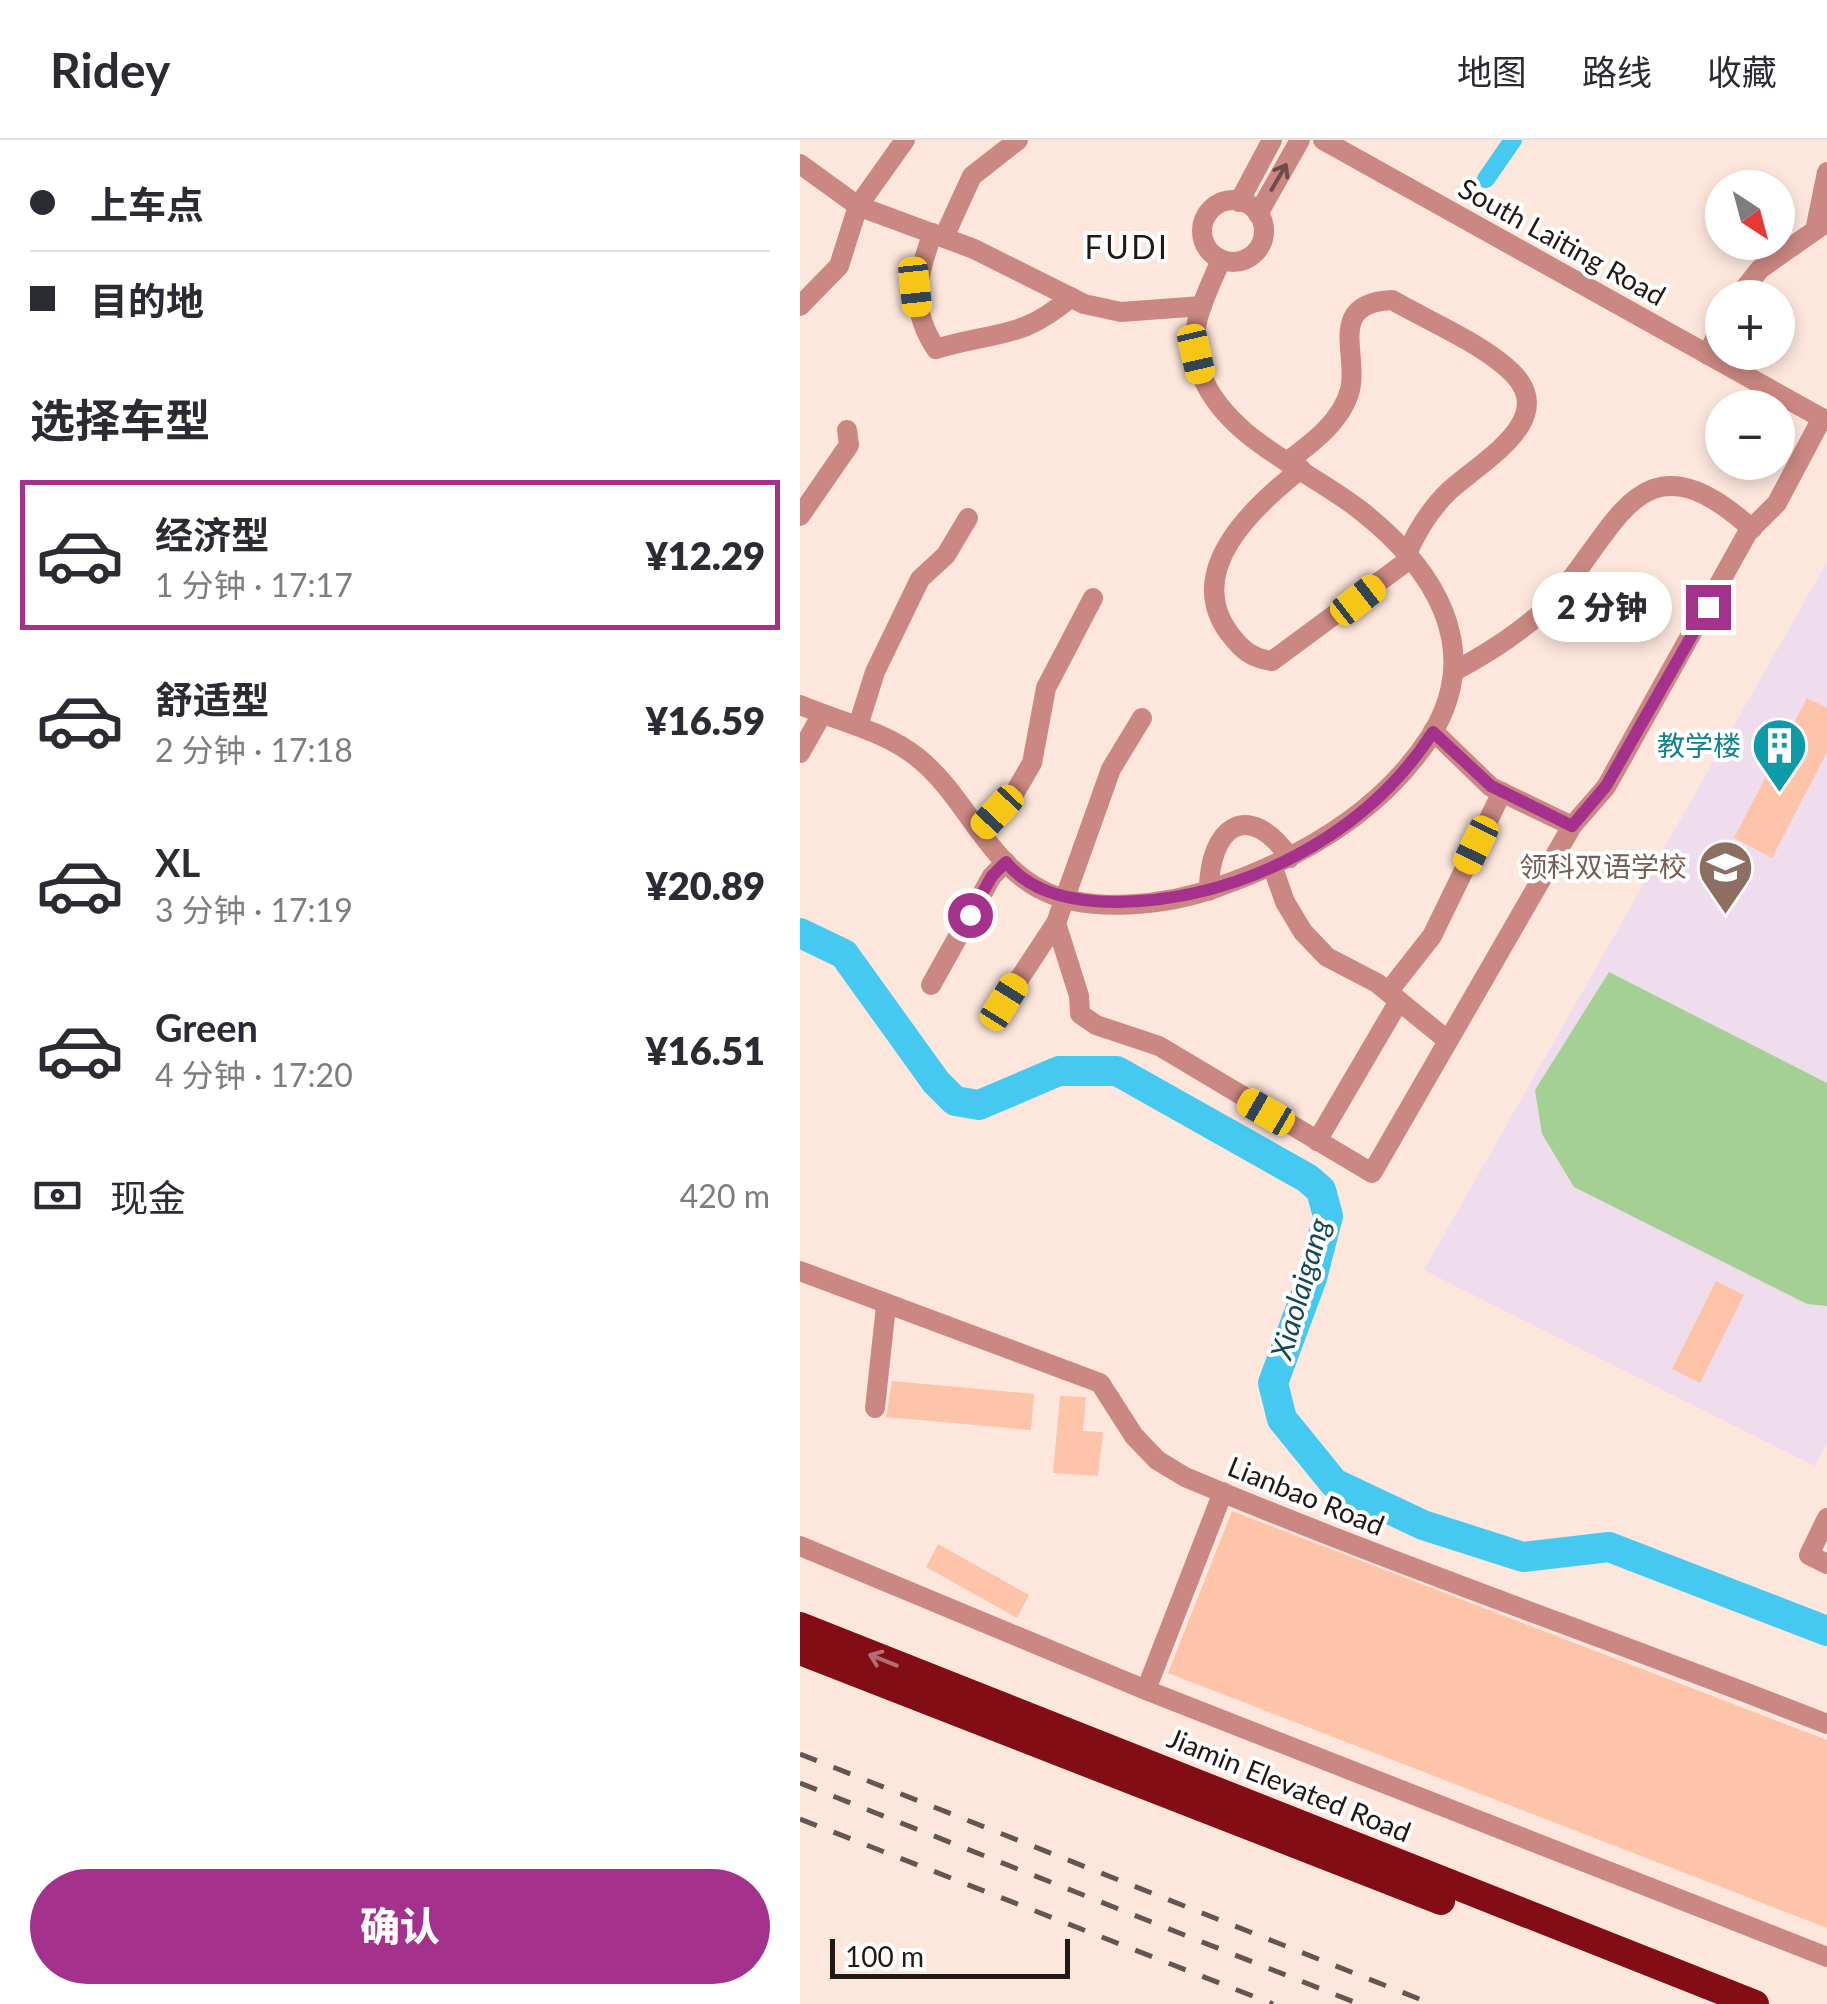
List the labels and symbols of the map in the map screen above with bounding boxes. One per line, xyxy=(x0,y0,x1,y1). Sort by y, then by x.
one-way arrow xyxy=(1269,163,1289,192)
street label: South Laiting Road xyxy=(1453,170,1672,312)
north arrow xyxy=(1705,170,1795,260)
district label: FUDI xyxy=(1085,227,1169,266)
car xyxy=(897,256,933,318)
car xyxy=(1175,321,1217,387)
car xyxy=(1325,570,1391,630)
callout: 2 分钟 xyxy=(1533,572,1673,642)
route end xyxy=(1686,585,1731,630)
building icon: 教学楼 xyxy=(1750,716,1810,795)
place label: 教学楼 xyxy=(1657,728,1741,762)
car xyxy=(966,780,1028,844)
car xyxy=(1449,811,1503,879)
school or university icon: 领科双语学校 xyxy=(1696,837,1756,916)
place label: 领科双语学校 xyxy=(1519,849,1687,883)
route start xyxy=(948,893,993,938)
car xyxy=(975,969,1033,1035)
car xyxy=(1233,1084,1299,1140)
water label: Xiaolaigang xyxy=(1261,1213,1336,1365)
street label: Lianbao Road xyxy=(1223,1448,1389,1542)
one-way arrow xyxy=(868,1649,898,1667)
street label: Jiamin Elevated Road xyxy=(1163,1720,1416,1848)
scale bar xyxy=(830,1934,1070,1978)

